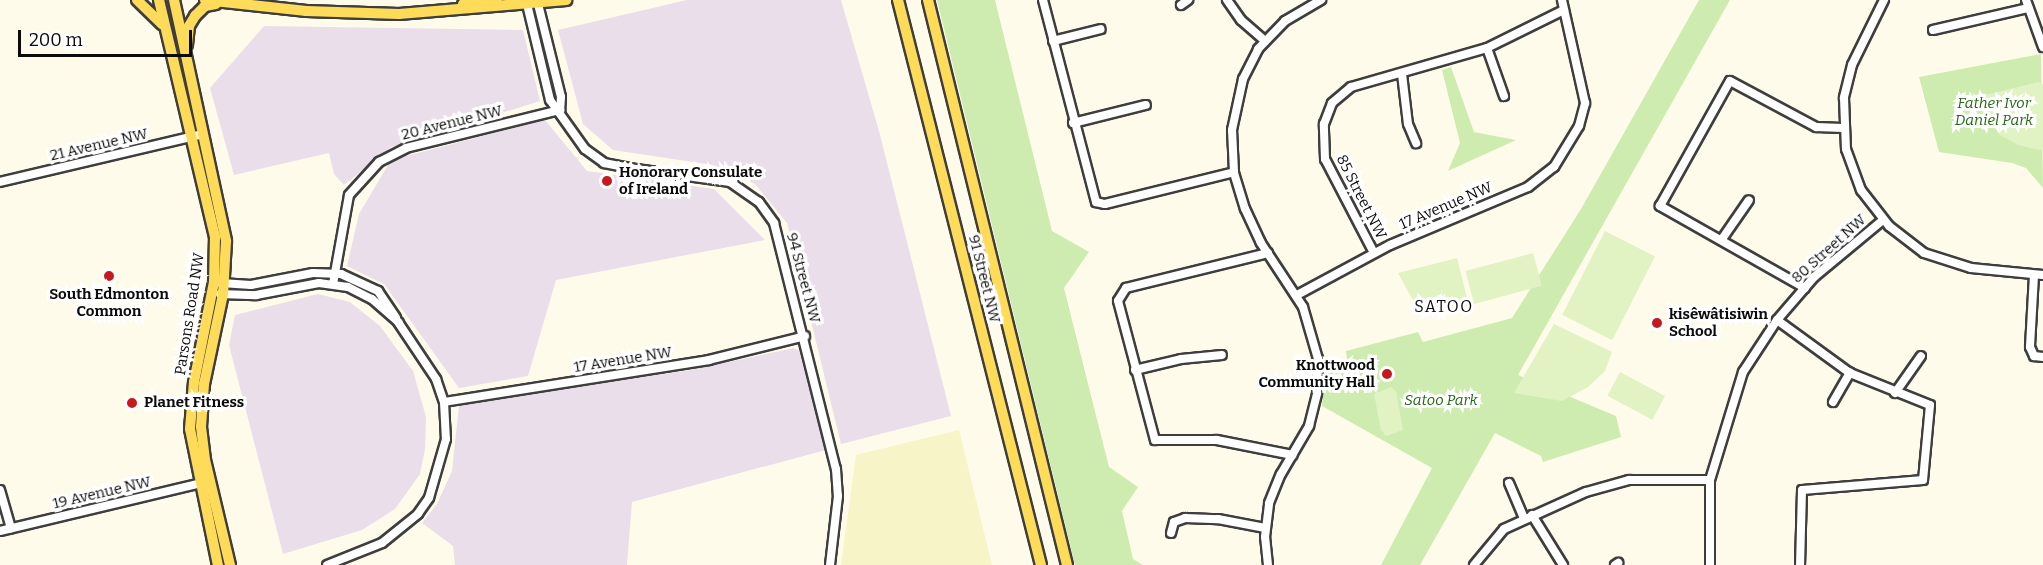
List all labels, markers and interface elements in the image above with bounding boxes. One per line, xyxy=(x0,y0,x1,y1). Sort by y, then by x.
scale bar xyxy=(21,18,195,56)
text: 200 m xyxy=(29,29,83,51)
park label: Father Ivor Daniel Park xyxy=(1955,94,2033,129)
street label: 20 Avenue NW xyxy=(400,102,504,144)
street label: 21 Avenue NW xyxy=(48,125,150,165)
street label: 85 Street NW xyxy=(1332,152,1390,242)
place label: Honorary Consulate of Ireland xyxy=(619,163,762,198)
marker: Honorary Consulate of Ireland xyxy=(600,174,614,188)
street label: 17 Avenue NW xyxy=(1397,178,1495,234)
street label: 80 Street NW xyxy=(1788,211,1870,287)
street label: 94 Street NW xyxy=(782,231,824,325)
street label: 91 Street NW xyxy=(964,233,1004,325)
street label: Parsons Road NW xyxy=(171,251,209,377)
marker: South Edmonton Common xyxy=(102,269,116,283)
place label: South Edmonton Common xyxy=(49,285,169,320)
district label: SATOO xyxy=(1414,297,1474,317)
place label: kisêwâtisiwin School xyxy=(1669,305,1768,340)
marker: kisêwâtisiwin School xyxy=(1650,316,1664,330)
street label: 17 Avenue NW xyxy=(573,343,673,377)
place label: Knottwood Community Hall xyxy=(1258,356,1375,391)
marker: Knottwood Community Hall xyxy=(1380,367,1394,381)
park label: Satoo Park xyxy=(1404,392,1478,410)
place label: Planet Fitness xyxy=(144,394,244,412)
marker: Planet Fitness xyxy=(125,396,139,410)
street label: 19 Avenue NW xyxy=(51,473,153,513)

